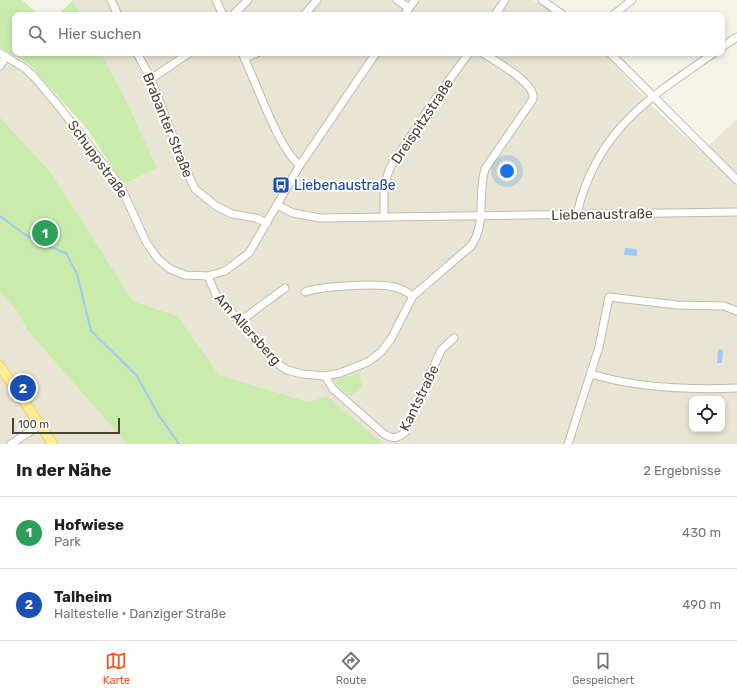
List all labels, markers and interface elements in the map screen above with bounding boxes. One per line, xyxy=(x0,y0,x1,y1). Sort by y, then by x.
search box xyxy=(12,12,725,56)
icon: search xyxy=(26,23,48,45)
text: Hier suchen xyxy=(58,25,141,43)
street label: Brabanter Straße xyxy=(139,70,196,180)
street label: Dreispitzstraße xyxy=(388,75,457,167)
street label: Schuppstraße xyxy=(64,117,132,202)
your location xyxy=(497,161,517,181)
bus stop icon: Liebenaustraße xyxy=(271,175,291,195)
place label: Liebenaustraße xyxy=(294,177,396,194)
street label: Liebenaustraße xyxy=(551,205,653,224)
pin: 1 xyxy=(32,218,58,248)
street label: Am Allersberg xyxy=(211,290,284,369)
street label: Kantstraße xyxy=(396,362,443,434)
pin: 2 xyxy=(10,373,36,403)
map controls xyxy=(689,396,725,432)
button: locate xyxy=(689,396,725,432)
scale bar xyxy=(12,416,120,435)
text: 100 m xyxy=(18,418,49,431)
text: In der Nähe xyxy=(16,460,111,480)
text: 2 Ergebnisse xyxy=(643,463,721,478)
text: Hofwiese xyxy=(54,516,124,534)
text: 1 xyxy=(26,525,32,540)
text: 430 m xyxy=(682,525,721,540)
text: Park xyxy=(54,534,81,549)
text: Talheim xyxy=(54,588,112,606)
text: 2 xyxy=(25,597,33,612)
text: 490 m xyxy=(682,597,721,612)
text: Haltestelle · Danziger Straße xyxy=(54,606,226,621)
tab: Karte xyxy=(103,650,130,687)
tab: Route xyxy=(336,650,366,687)
tab: Gespeichert xyxy=(572,650,634,687)

